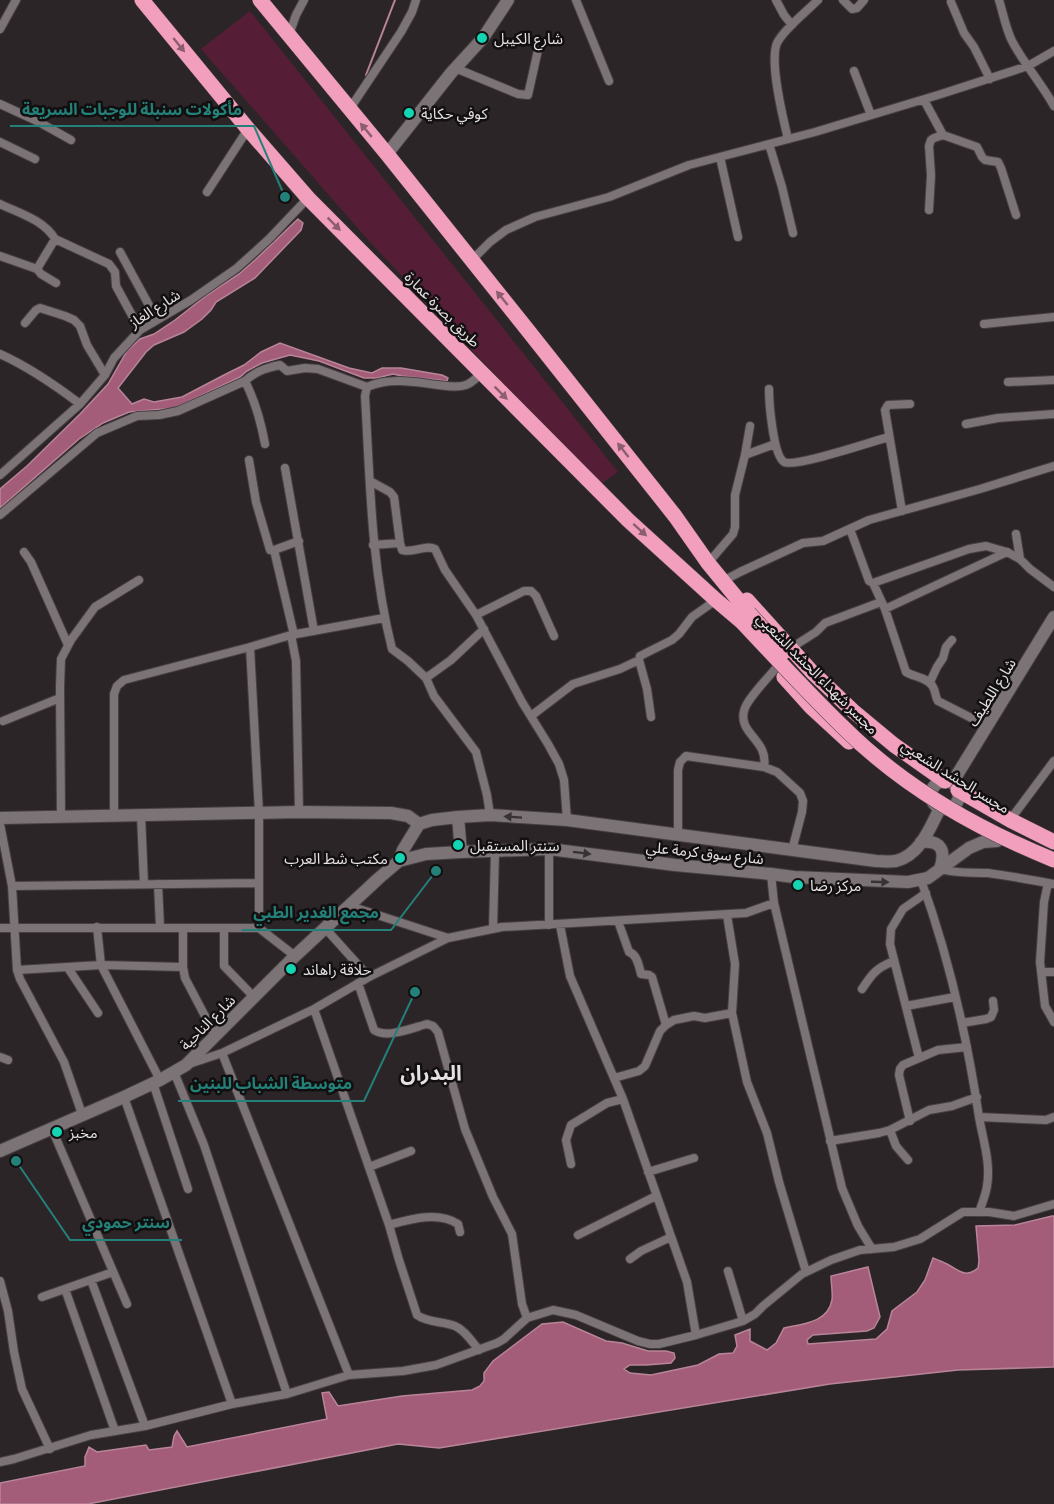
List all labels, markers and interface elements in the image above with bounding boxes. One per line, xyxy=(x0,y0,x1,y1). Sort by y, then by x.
place label: شارع الكيبل xyxy=(494,29,563,51)
marker: شارع الكيبل xyxy=(475,31,489,45)
one-way arrow xyxy=(172,37,185,52)
callout: مأكولات سنبلة للوجبات السريعة xyxy=(10,92,254,126)
text: مأكولات سنبلة للوجبات السريعة xyxy=(22,99,242,119)
place label: كوفي حكاية xyxy=(421,104,488,125)
marker: كوفي حكاية xyxy=(402,106,416,120)
one-way arrow xyxy=(360,123,373,138)
one-way arrow xyxy=(327,217,341,232)
street label: طريق بصرة عمارة xyxy=(400,267,485,352)
street label: شارع الغاز xyxy=(124,285,185,335)
one-way arrow xyxy=(495,290,508,306)
one-way arrow xyxy=(493,385,507,399)
one-way arrow xyxy=(617,442,630,458)
one-way arrow xyxy=(632,523,647,537)
street label: مجسر شهداء الحشد الشعبي xyxy=(751,609,882,740)
street label: شارع اللطيف xyxy=(963,654,1023,732)
street label: مجسر الحشد الشعبي xyxy=(897,735,1013,819)
one-way arrow xyxy=(503,812,522,821)
place label: سنتر المستقبل xyxy=(470,836,560,855)
street label: شارع سوق كرمة علي xyxy=(645,837,765,871)
marker: سنتر المستقبل xyxy=(451,838,465,852)
place label: مكتب شط العرب xyxy=(284,849,388,868)
one-way arrow xyxy=(572,849,591,858)
marker: مكتب شط العرب xyxy=(393,851,407,865)
place label: مركز رضا xyxy=(810,876,861,895)
one-way arrow xyxy=(871,877,890,886)
marker: مركز رضا xyxy=(791,878,805,892)
callout: مجمع الغدير الطبي xyxy=(242,896,391,930)
text: مجمع الغدير الطبي xyxy=(253,902,379,926)
place label: حلاقة راهاند xyxy=(303,960,372,979)
marker: حلاقة راهاند xyxy=(284,962,298,976)
street label: شارع الناحية xyxy=(176,990,241,1056)
district label: البدران xyxy=(400,1059,462,1085)
callout: متوسطة الشباب للبنين xyxy=(178,1067,364,1101)
text: متوسطة الشباب للبنين xyxy=(190,1073,352,1093)
place label: مخبز xyxy=(68,1123,98,1142)
marker: مخبز xyxy=(50,1125,64,1139)
callout: سنتر حمودي xyxy=(70,1206,182,1240)
text: سنتر حمودي xyxy=(82,1212,170,1236)

